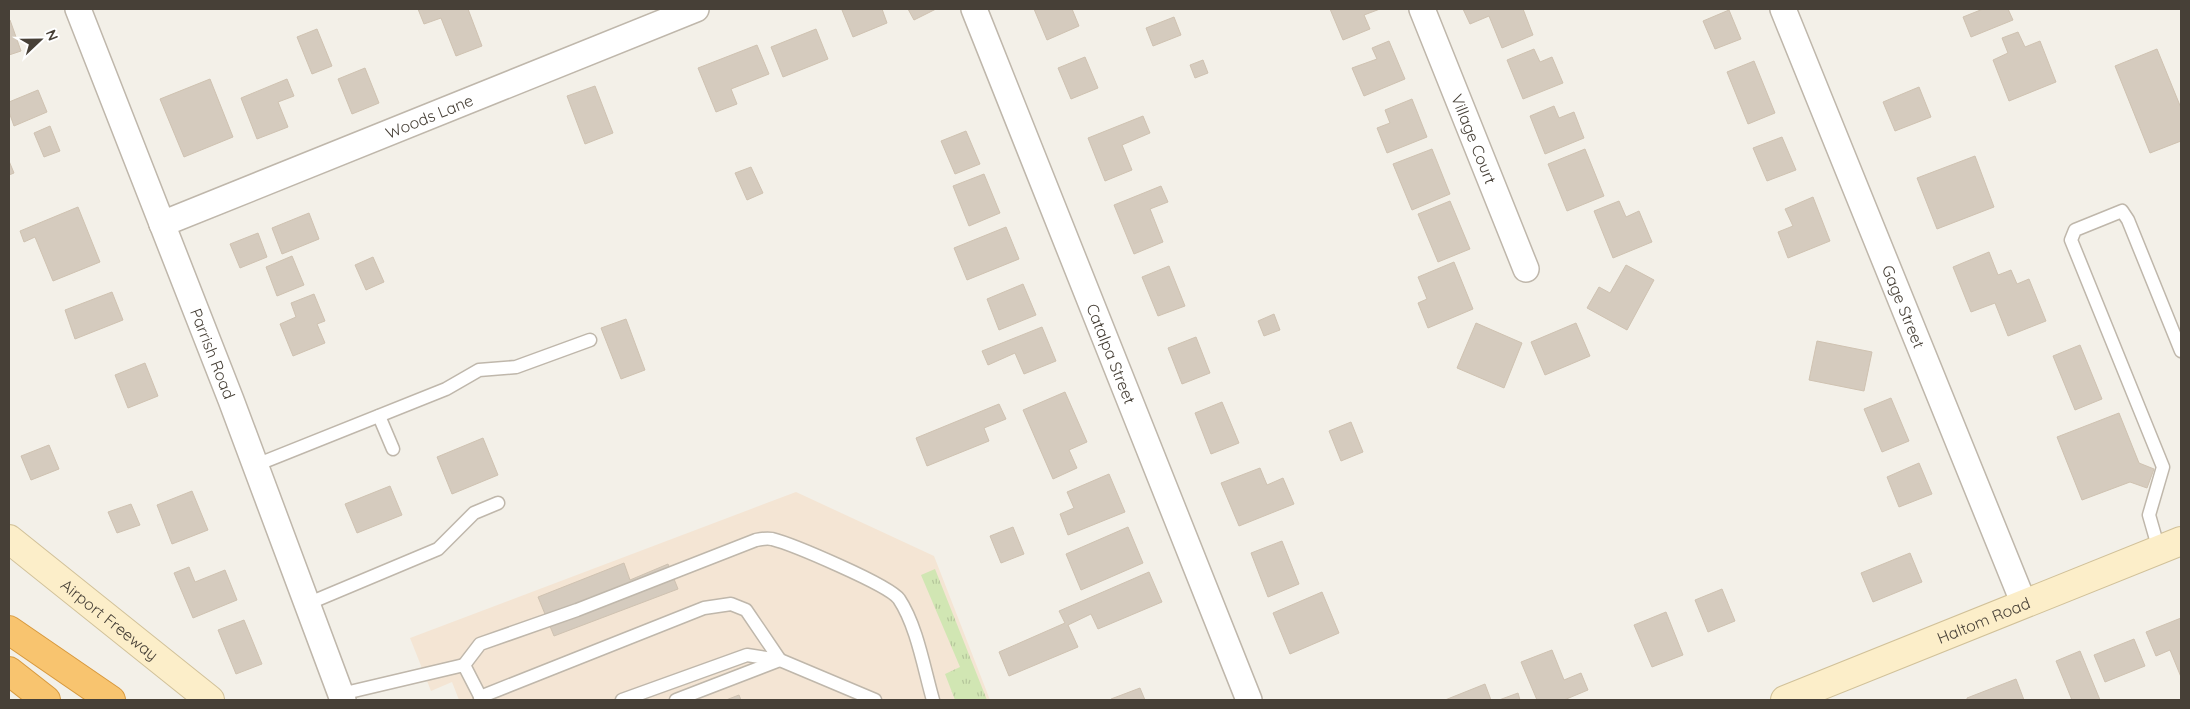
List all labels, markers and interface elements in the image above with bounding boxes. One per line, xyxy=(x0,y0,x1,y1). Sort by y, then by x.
north arrow xyxy=(15,15,65,65)
text: N xyxy=(42,27,62,43)
street label: Woods Lane xyxy=(382,90,476,143)
street label: Village Court xyxy=(1447,91,1501,187)
street label: Gage Street xyxy=(1878,262,1929,351)
street label: Catalpa Street xyxy=(1082,301,1140,407)
street label: Parrish Road xyxy=(186,305,240,402)
street label: Airport Freeway xyxy=(57,575,162,665)
street label: Haltom Road xyxy=(1934,593,2033,648)

